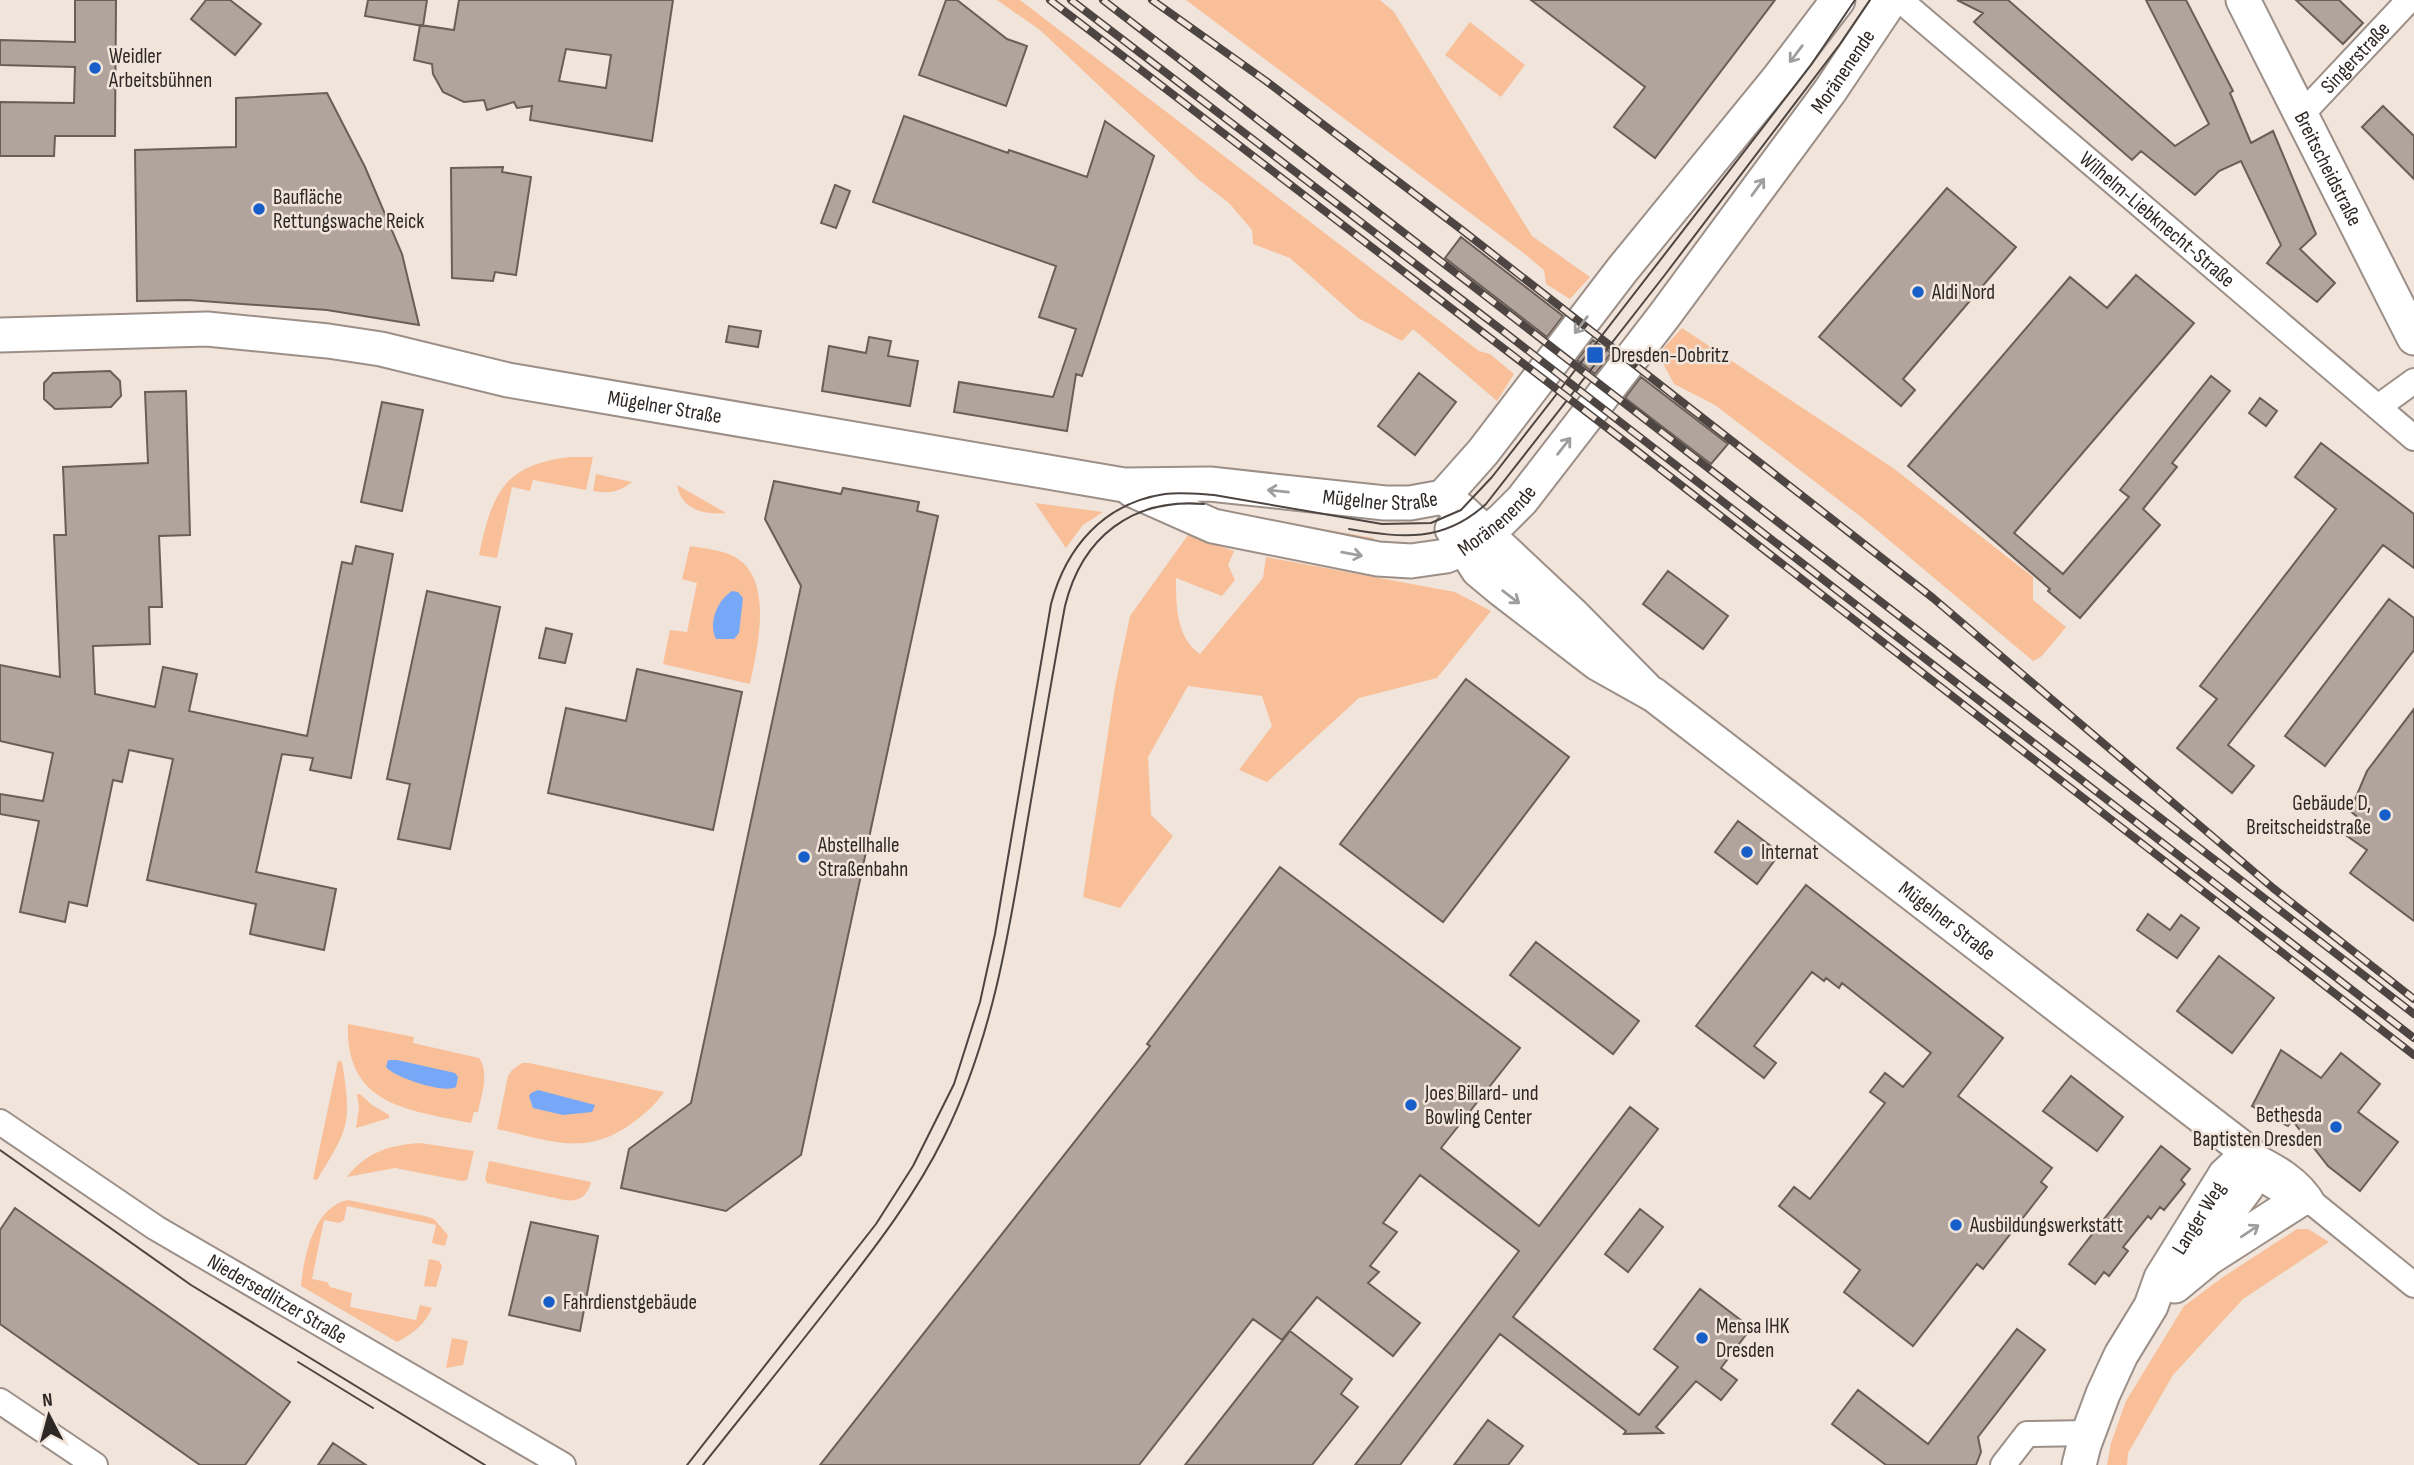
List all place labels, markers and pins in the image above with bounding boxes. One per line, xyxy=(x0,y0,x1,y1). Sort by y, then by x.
place label: Weidler Arbeitsbühnen xyxy=(108,44,212,93)
marker: Weidler Arbeitsbühnen xyxy=(87,60,103,76)
place label: Baufläche Rettungswache Reick xyxy=(273,185,424,234)
marker: Baufläche Rettungswache Reick xyxy=(251,201,267,217)
place label: Aldi Nord xyxy=(1931,280,1995,305)
marker: Aldi Nord xyxy=(1910,284,1926,300)
place label: Dresden-Dobritz xyxy=(1611,343,1729,368)
marker: Dresden-Dobritz xyxy=(1585,345,1605,365)
place label: Gebäude D, Breitscheidstraße xyxy=(2246,791,2371,840)
marker: Gebäude D, Breitscheidstraße xyxy=(2377,807,2393,823)
place label: Abstellhalle Straßenbahn xyxy=(817,833,908,882)
place label: Internat xyxy=(1761,840,1819,865)
marker: Internat xyxy=(1739,844,1755,860)
marker: Abstellhalle Straßenbahn xyxy=(796,849,812,865)
place label: Joes Billard- und Bowling Center xyxy=(1424,1081,1539,1130)
marker: Joes Billard- und Bowling Center xyxy=(1403,1097,1419,1113)
place label: Bethesda Baptisten Dresden xyxy=(2193,1103,2322,1152)
marker: Bethesda Baptisten Dresden xyxy=(2328,1119,2344,1135)
place label: Ausbildungswerkstatt xyxy=(1969,1213,2123,1238)
marker: Ausbildungswerkstatt xyxy=(1948,1217,1964,1233)
place label: Fahrdienstgebäude xyxy=(563,1290,697,1315)
marker: Fahrdienstgebäude xyxy=(541,1294,557,1310)
place label: Mensa IHK Dresden xyxy=(1716,1314,1790,1363)
marker: Mensa IHK Dresden xyxy=(1694,1330,1710,1346)

